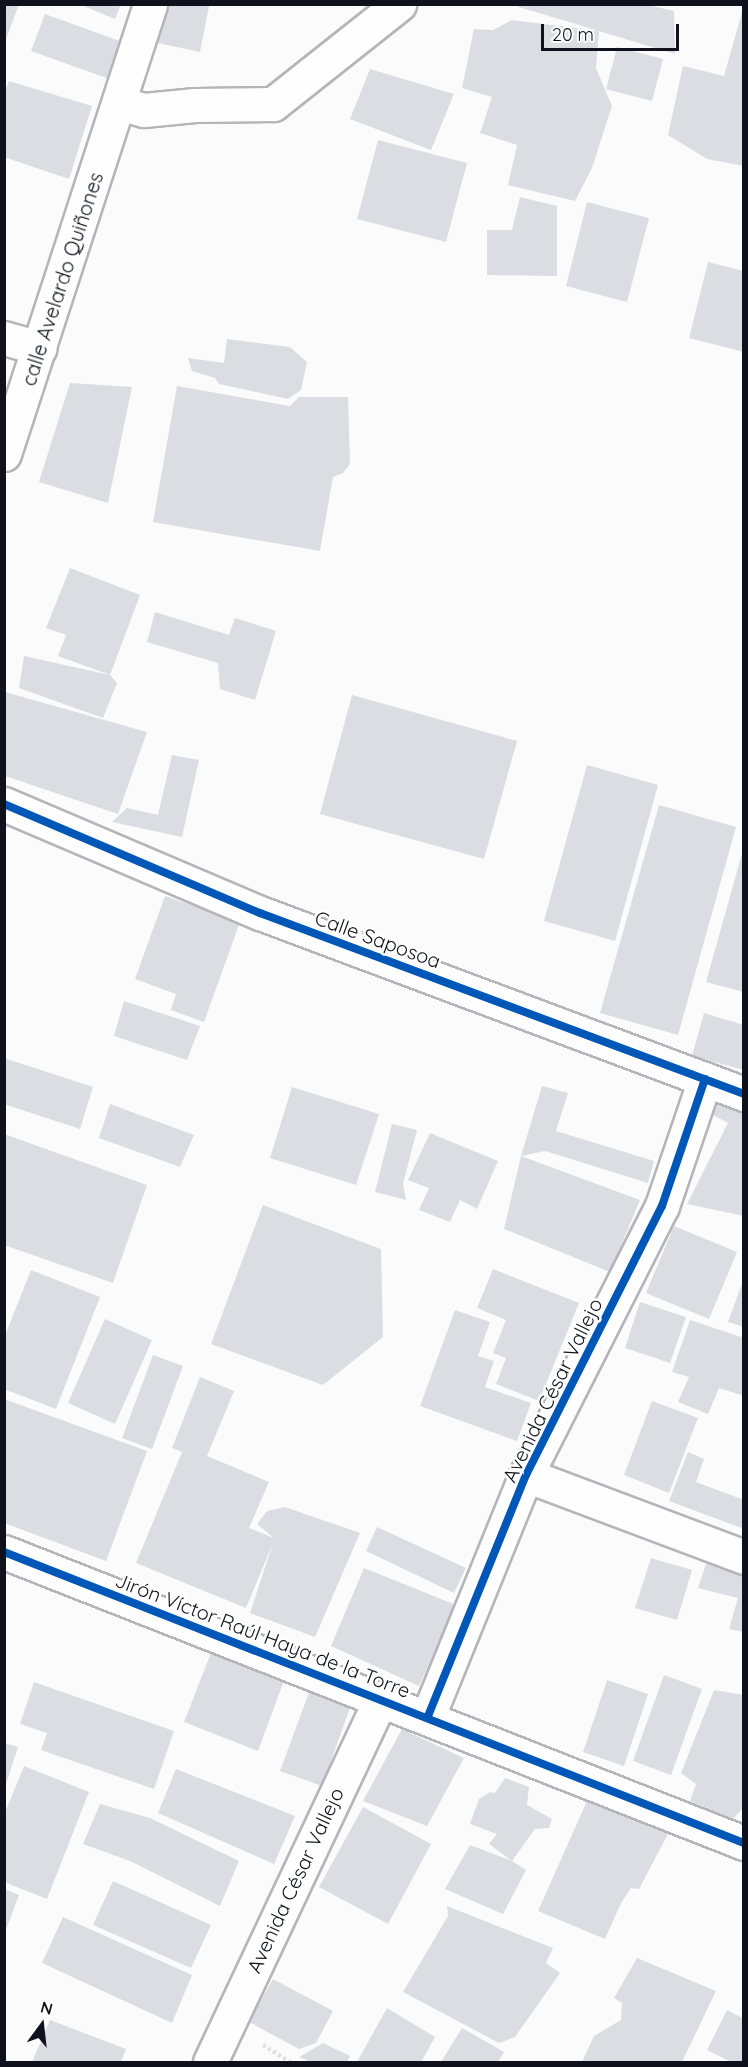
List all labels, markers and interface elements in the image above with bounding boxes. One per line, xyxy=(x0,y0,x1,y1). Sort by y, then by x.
scale bar xyxy=(544,12,682,50)
text: 20 m xyxy=(552,23,594,46)
street label: calle Avelardo Quiñones xyxy=(16,169,108,389)
street label: Calle Saposoa xyxy=(312,905,444,973)
street label: Avenida César Vallejo xyxy=(497,1294,607,1486)
street label: Jirón Víctor Raúl Haya de la Torre xyxy=(112,1568,414,1702)
street label: Avenida César Vallejo xyxy=(241,1783,349,1977)
north arrow xyxy=(12,1995,72,2055)
text: N xyxy=(38,1996,55,2019)

